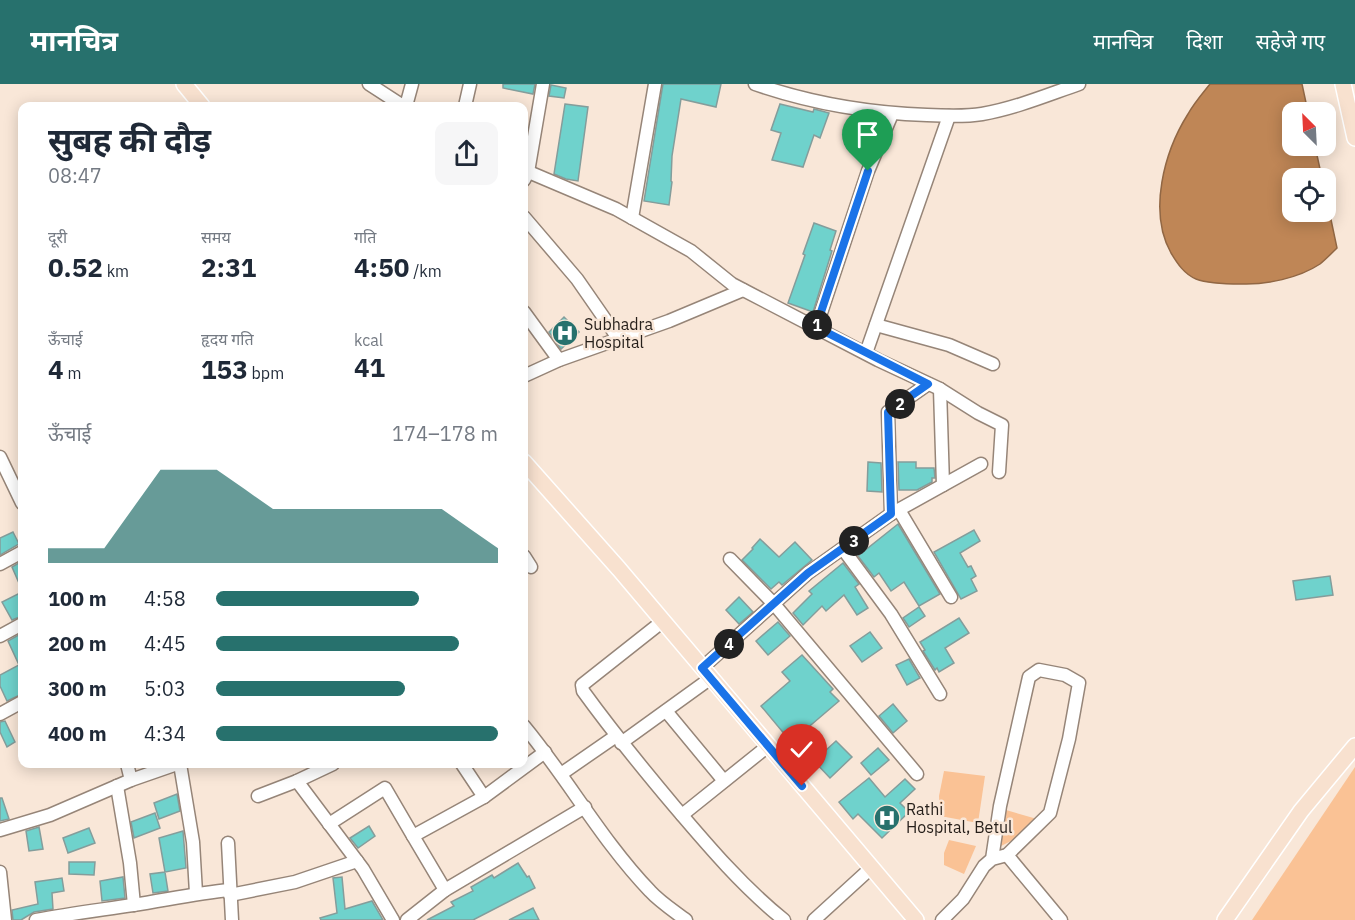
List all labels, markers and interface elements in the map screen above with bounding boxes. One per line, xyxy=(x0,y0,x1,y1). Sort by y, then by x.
text: मानचित्र xyxy=(30,22,118,59)
text: मानचित्र xyxy=(1093,27,1153,55)
text: दिशा xyxy=(1186,27,1223,55)
text: सहेजे गए xyxy=(1256,27,1325,55)
north arrow xyxy=(1282,102,1336,156)
map controls xyxy=(1282,102,1336,222)
pin xyxy=(842,109,893,171)
text: सुबह की दौड़ xyxy=(48,118,211,161)
icon: arrive xyxy=(851,118,884,151)
button: share xyxy=(435,122,498,185)
text: 08:47 xyxy=(48,162,102,189)
button: locate xyxy=(1282,168,1336,222)
text: दूरी xyxy=(48,227,67,247)
text: समय xyxy=(201,227,231,247)
text: गति xyxy=(354,227,376,247)
text: 0.52 xyxy=(48,250,103,284)
text: 2:31 xyxy=(201,250,256,284)
text: 4:50 xyxy=(354,250,409,284)
text: km xyxy=(103,261,129,281)
text: /km xyxy=(409,261,442,281)
pin: 1 xyxy=(802,310,832,340)
place label: Subhadra Hospital xyxy=(584,314,653,352)
text: 1 xyxy=(812,315,822,335)
hospital icon: Subhadra Hospital xyxy=(550,318,580,348)
text: ऊँचाई xyxy=(48,329,83,349)
text: हृदय गति xyxy=(201,329,254,349)
text: kcal xyxy=(354,330,383,350)
text: 41 xyxy=(354,350,385,384)
text: 4 xyxy=(48,352,64,386)
text: 153 xyxy=(201,352,248,386)
text: m xyxy=(64,363,81,383)
text: bpm xyxy=(248,363,284,383)
pin: 2 xyxy=(885,389,915,419)
text: 2 xyxy=(895,394,905,414)
text: ऊँचाई xyxy=(48,420,91,447)
text: 174–178 m xyxy=(392,420,498,447)
pin: 3 xyxy=(839,526,869,556)
text: 3 xyxy=(849,531,859,551)
text: 100 m xyxy=(48,585,107,612)
text: 4:58 xyxy=(144,585,186,612)
pin: 4 xyxy=(714,629,744,659)
text: 200 m xyxy=(48,630,107,657)
text: 4:45 xyxy=(144,630,186,657)
text: 4 xyxy=(724,634,734,654)
text: 300 m xyxy=(48,675,107,702)
text: 5:03 xyxy=(144,675,186,702)
text: 400 m xyxy=(48,720,107,747)
text: 4:34 xyxy=(144,720,186,747)
pin xyxy=(776,724,827,786)
icon: check xyxy=(785,733,818,766)
place label: Rathi Hospital, Betul xyxy=(906,799,1012,837)
hospital icon: Rathi Hospital, Betul xyxy=(872,803,902,833)

